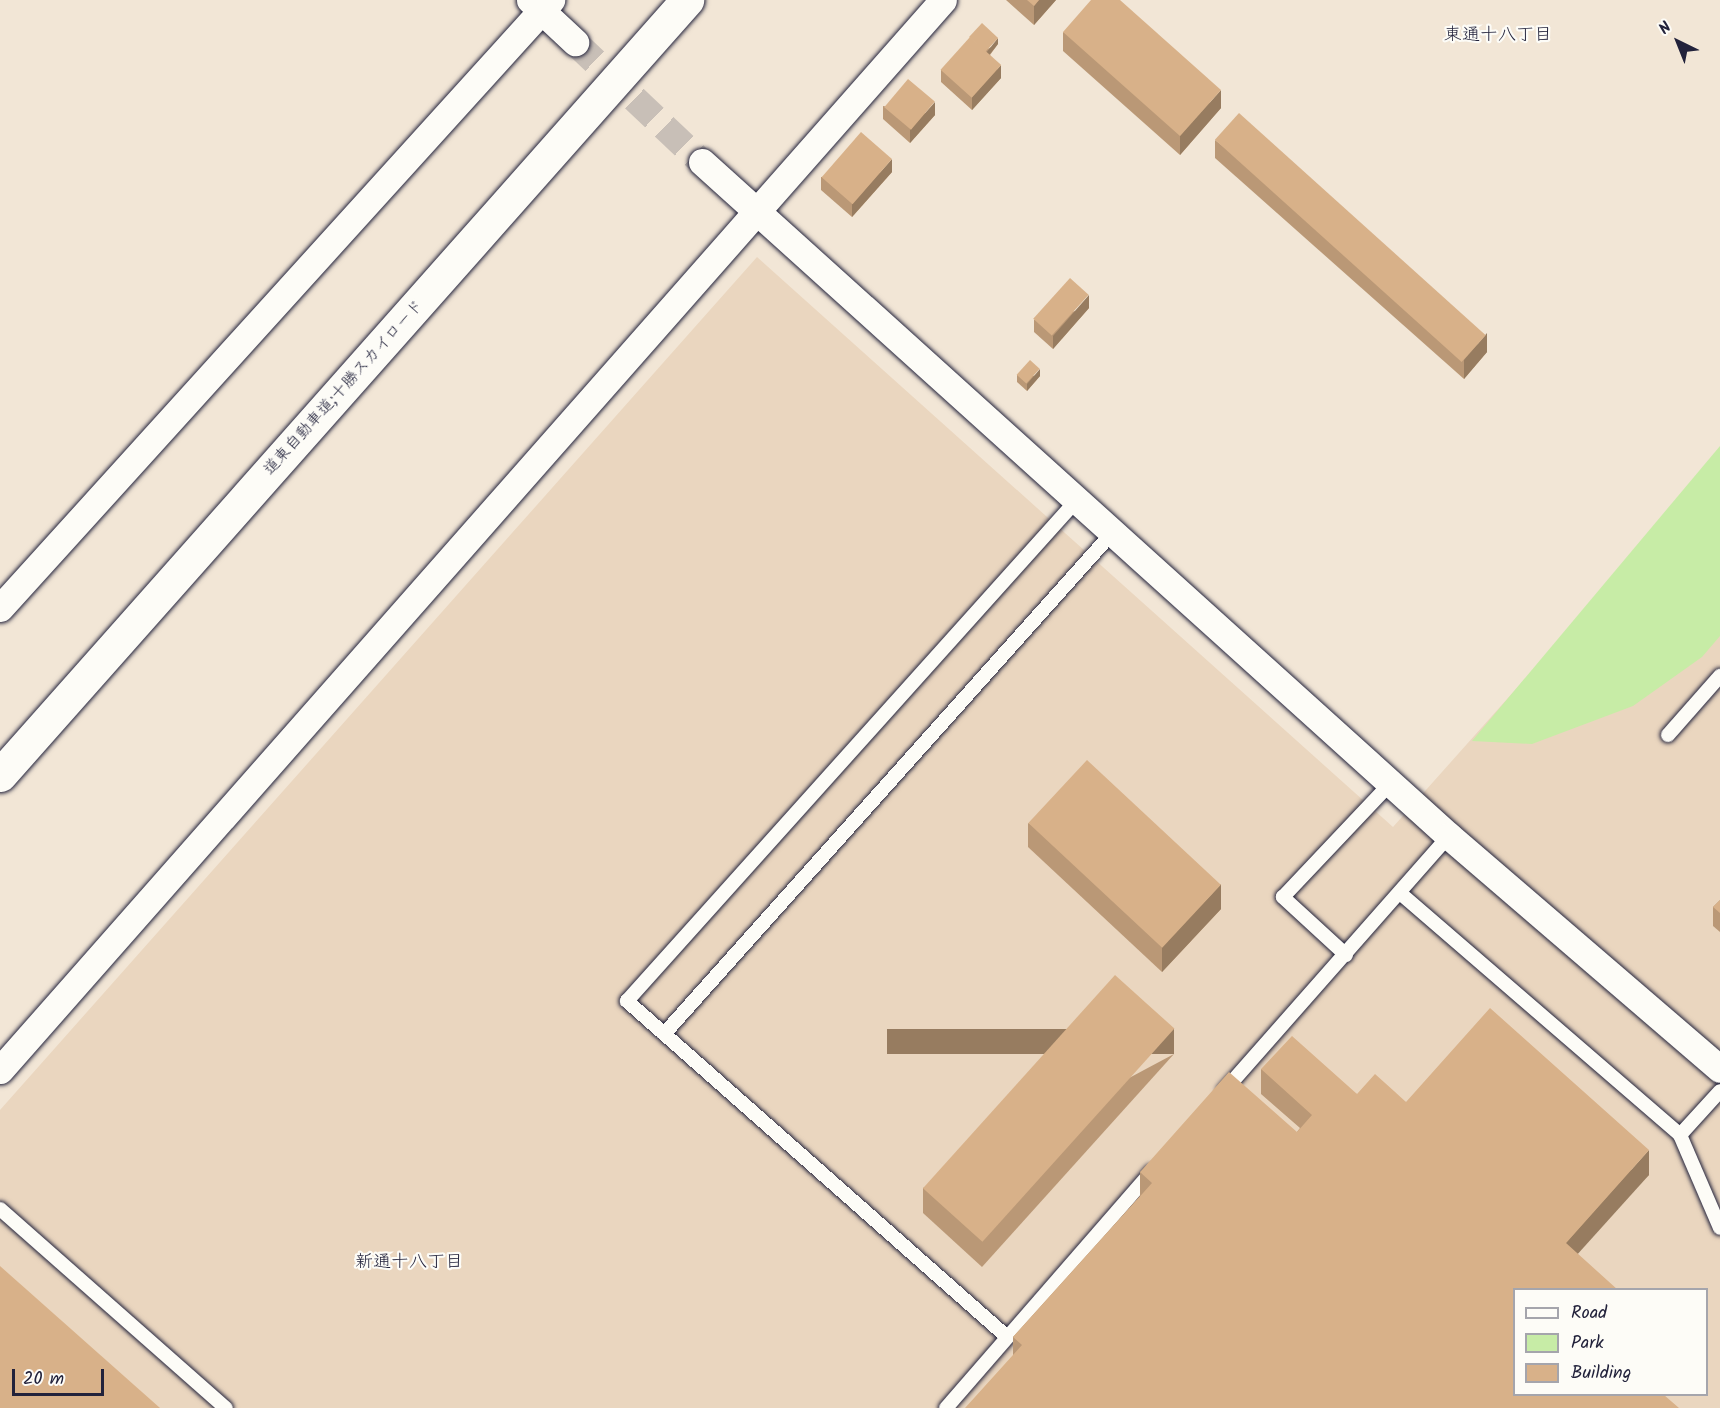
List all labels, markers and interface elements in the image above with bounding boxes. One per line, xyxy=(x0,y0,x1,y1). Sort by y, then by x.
north arrow xyxy=(1648,12,1708,72)
text: N xyxy=(1653,16,1678,41)
district label: 東通十八丁目 xyxy=(1444,25,1552,47)
street label: 道東自動車道;十勝スカイロード xyxy=(260,297,428,479)
district label: 新通十八丁目 xyxy=(355,1252,463,1274)
legend xyxy=(1513,1288,1708,1396)
text: Road xyxy=(1571,1299,1607,1328)
text: Park xyxy=(1571,1329,1604,1358)
scale bar xyxy=(15,1357,106,1395)
text: Building xyxy=(1571,1359,1631,1388)
text: 20 m xyxy=(23,1365,64,1394)

